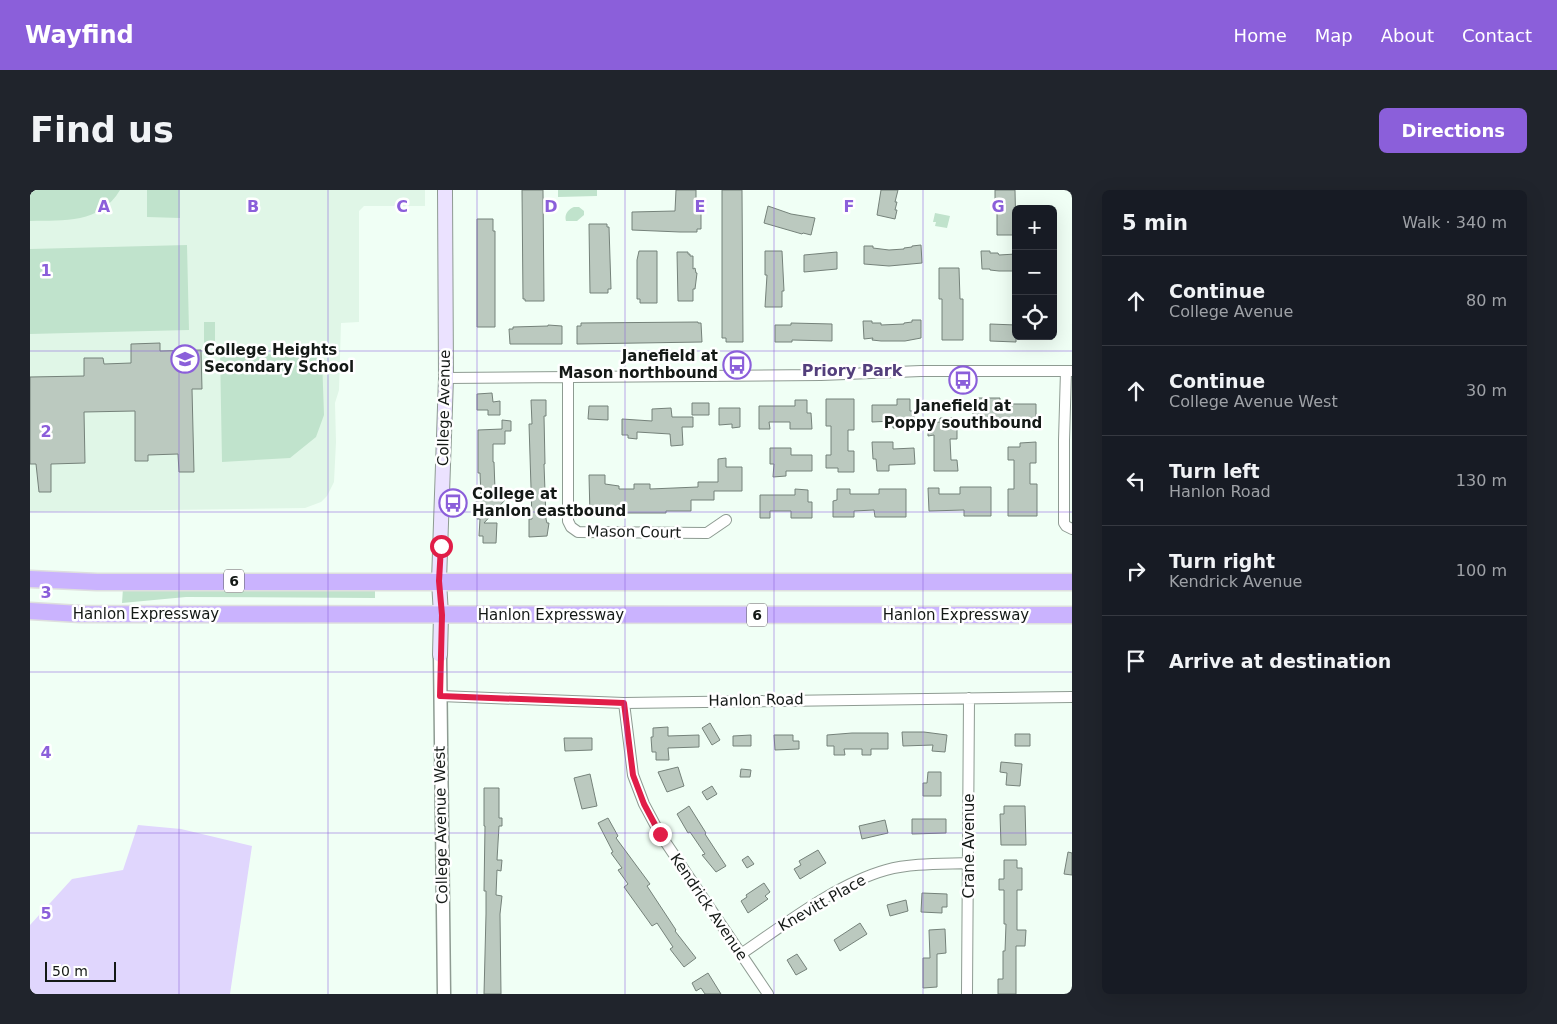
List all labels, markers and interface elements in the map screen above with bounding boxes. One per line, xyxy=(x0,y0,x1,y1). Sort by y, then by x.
text: Wayfind xyxy=(25,21,134,49)
text: Home xyxy=(1234,25,1287,46)
text: Map xyxy=(1315,25,1353,46)
text: About xyxy=(1381,25,1434,46)
text: Contact xyxy=(1462,25,1532,46)
button: Directions xyxy=(1379,108,1527,153)
text: Find us xyxy=(30,110,174,150)
text: A xyxy=(98,197,111,216)
text: B xyxy=(247,197,259,216)
text: C xyxy=(396,197,408,216)
text: D xyxy=(544,197,558,216)
text: E xyxy=(695,197,705,216)
text: F xyxy=(844,197,854,216)
text: G xyxy=(991,197,1005,216)
map controls xyxy=(1012,205,1057,340)
button: + xyxy=(1012,205,1057,250)
text: 5 min xyxy=(1122,211,1188,235)
text: Walk · 340 m xyxy=(1402,213,1507,232)
button: − xyxy=(1012,250,1057,295)
text: 1 xyxy=(40,261,52,280)
text: Continue xyxy=(1169,280,1265,302)
icon: ahead xyxy=(1122,287,1150,315)
text: 80 m xyxy=(1466,291,1507,310)
button: locate xyxy=(1012,295,1057,340)
text: College Avenue xyxy=(1169,302,1293,321)
place label: College Heights Secondary School xyxy=(204,341,354,376)
school or university icon: College Heights Secondary School xyxy=(170,344,200,374)
place label: Janefield at Mason northbound xyxy=(558,347,718,382)
street label: College Avenue xyxy=(434,350,454,466)
bus stop icon: Janefield at Mason northbound xyxy=(722,350,752,380)
district label: Priory Park xyxy=(802,361,903,380)
bus stop icon: Janefield at Poppy southbound xyxy=(948,365,978,395)
text: Continue xyxy=(1169,370,1265,392)
icon: ahead xyxy=(1122,377,1150,405)
text: 30 m xyxy=(1466,381,1507,400)
text: College Avenue West xyxy=(1169,392,1338,411)
place label: Janefield at Poppy southbound xyxy=(884,397,1042,432)
text: 2 xyxy=(40,422,52,441)
text: Turn left xyxy=(1169,460,1260,482)
icon: left xyxy=(1122,467,1150,495)
text: 130 m xyxy=(1456,471,1507,490)
text: Hanlon Road xyxy=(1169,482,1271,501)
place label: College at Hanlon eastbound xyxy=(472,485,626,520)
bus stop icon: College at Hanlon eastbound xyxy=(438,488,468,518)
street label: Mason Court xyxy=(587,522,682,542)
route start xyxy=(430,535,453,558)
text: Turn right xyxy=(1169,550,1275,572)
icon: right xyxy=(1122,557,1150,585)
text: 100 m xyxy=(1456,561,1507,580)
road number: 6 xyxy=(224,570,244,592)
text: Kendrick Avenue xyxy=(1169,572,1302,591)
text: 3 xyxy=(40,583,52,602)
road number: 6 xyxy=(747,604,767,626)
street label: Hanlon Expressway xyxy=(73,605,219,623)
street label: Hanlon Expressway xyxy=(478,606,624,624)
street label: Hanlon Expressway xyxy=(883,606,1029,624)
icon: arrive xyxy=(1122,647,1150,675)
text: Arrive at destination xyxy=(1169,650,1391,672)
street label: Hanlon Road xyxy=(708,690,804,710)
text: 4 xyxy=(40,743,52,762)
street label: College Avenue West xyxy=(431,746,451,904)
street label: Crane Avenue xyxy=(960,793,978,899)
route end xyxy=(649,823,672,846)
street label: Kendrick Avenue xyxy=(667,850,751,964)
street label: Knevitt Place xyxy=(775,871,869,935)
text: 5 xyxy=(40,904,52,923)
scale bar xyxy=(45,959,116,982)
text: 50 m xyxy=(52,963,88,979)

